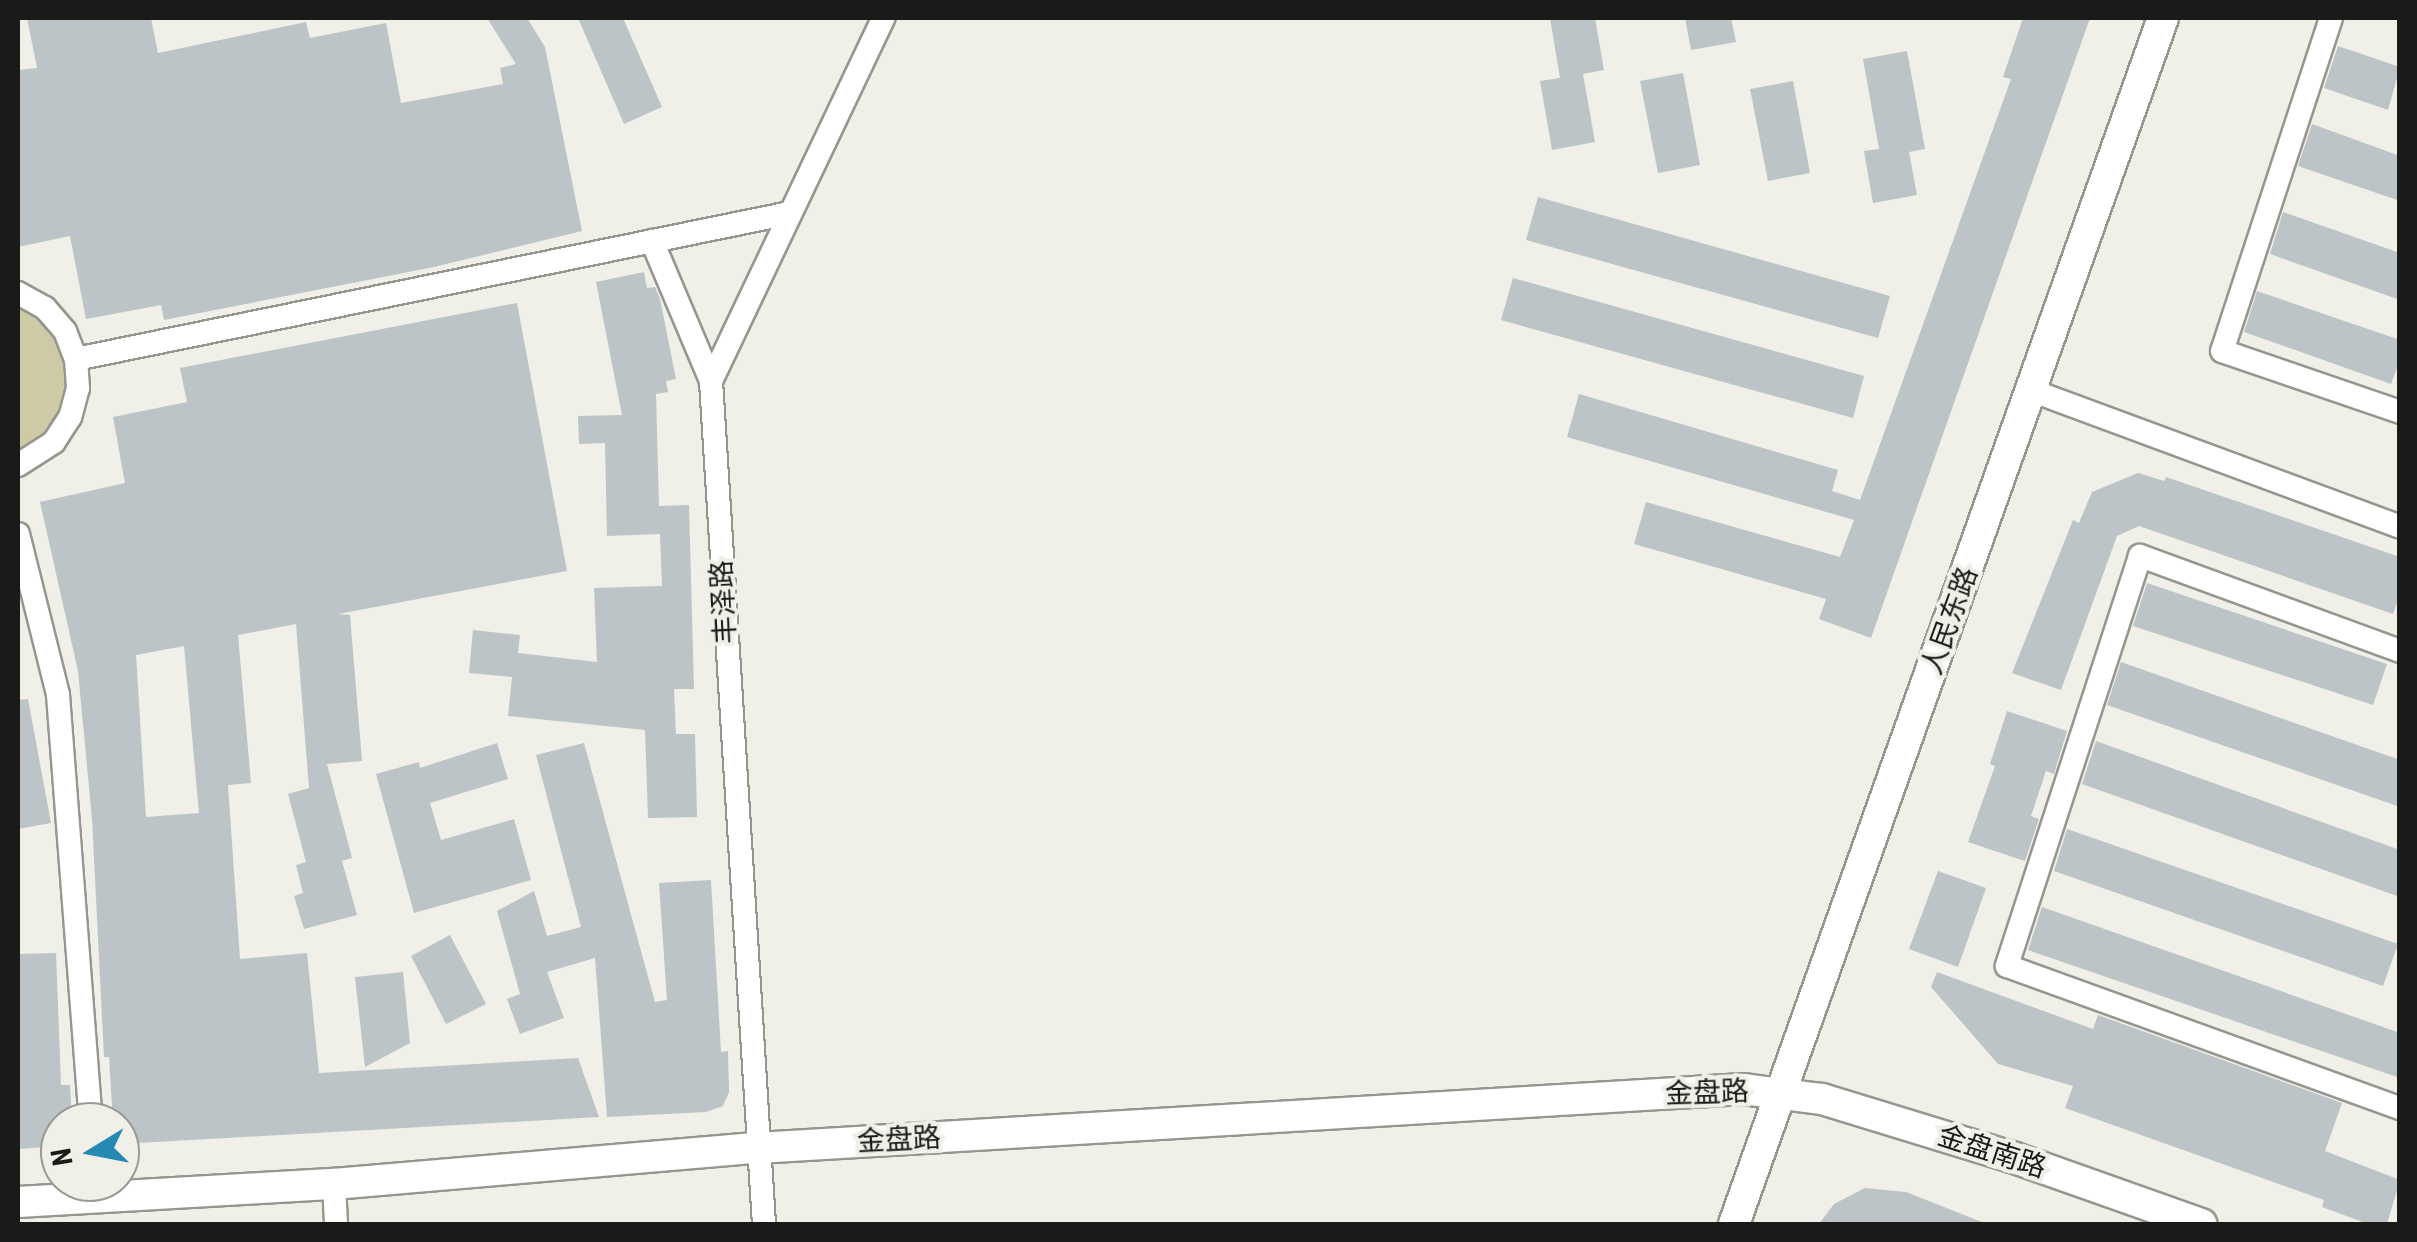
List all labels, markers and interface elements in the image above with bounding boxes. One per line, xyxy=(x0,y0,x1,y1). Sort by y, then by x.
street label: 丰泽路 xyxy=(705,559,743,645)
street label: 人民东路 xyxy=(1915,563,1985,679)
street label: 金盘路 xyxy=(1664,1075,1750,1111)
north arrow xyxy=(40,1102,140,1202)
street label: 金盘南路 xyxy=(1934,1119,2050,1185)
street label: 金盘路 xyxy=(856,1121,942,1159)
text: N xyxy=(44,1146,80,1168)

